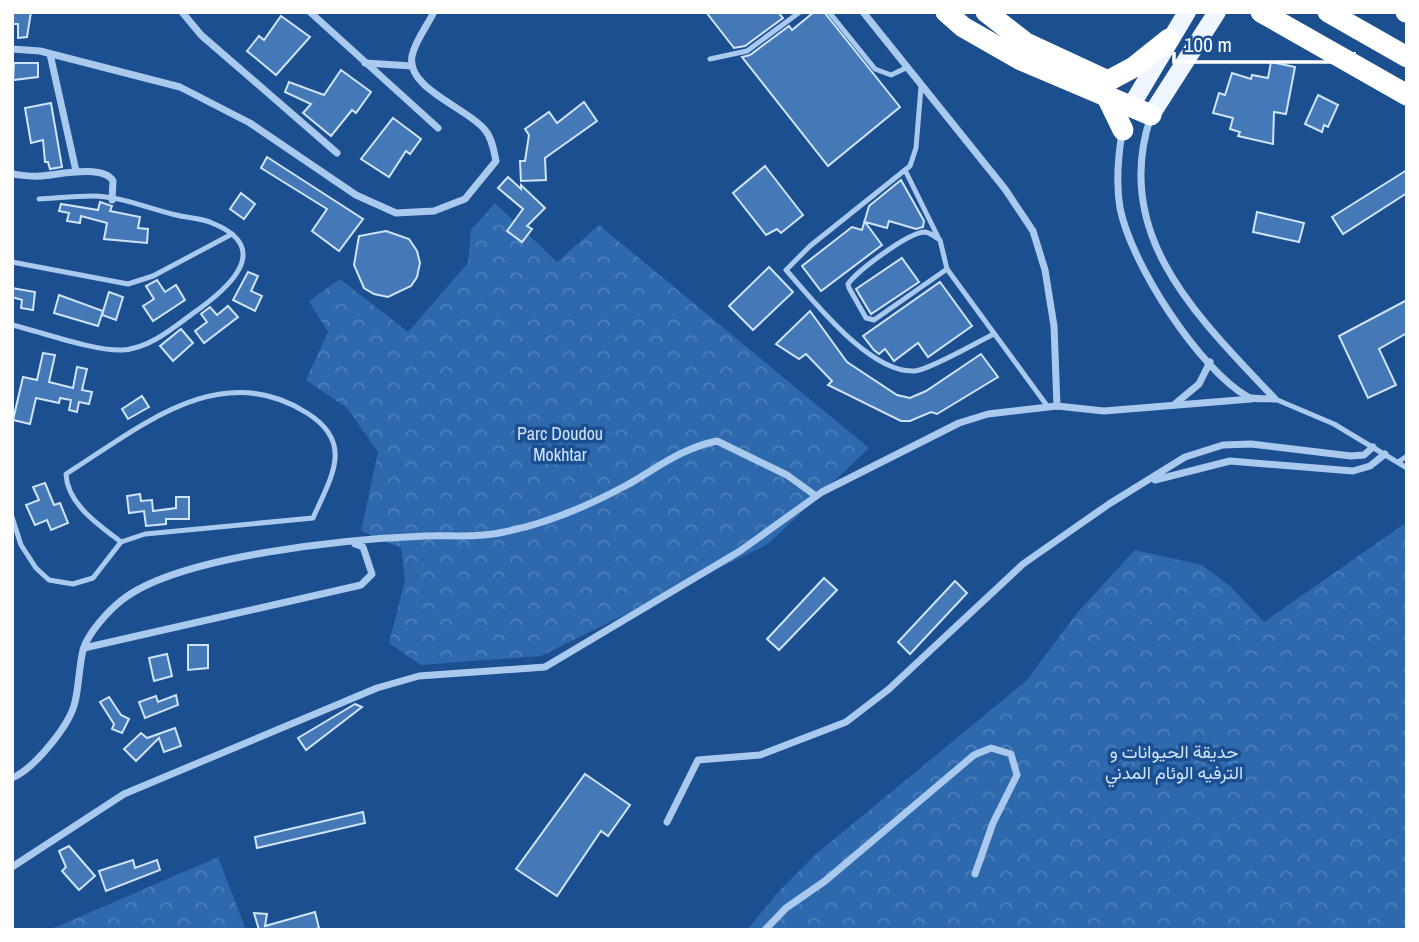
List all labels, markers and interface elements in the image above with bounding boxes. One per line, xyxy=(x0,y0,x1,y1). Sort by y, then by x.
scale bar xyxy=(1174,21,1354,65)
text: 100 m xyxy=(1184,30,1232,59)
park label: Parc Doudou Mokhtar xyxy=(517,421,603,467)
park label: حديقة الحيوانات و الترفيه الوئام المدني xyxy=(1105,739,1243,788)

